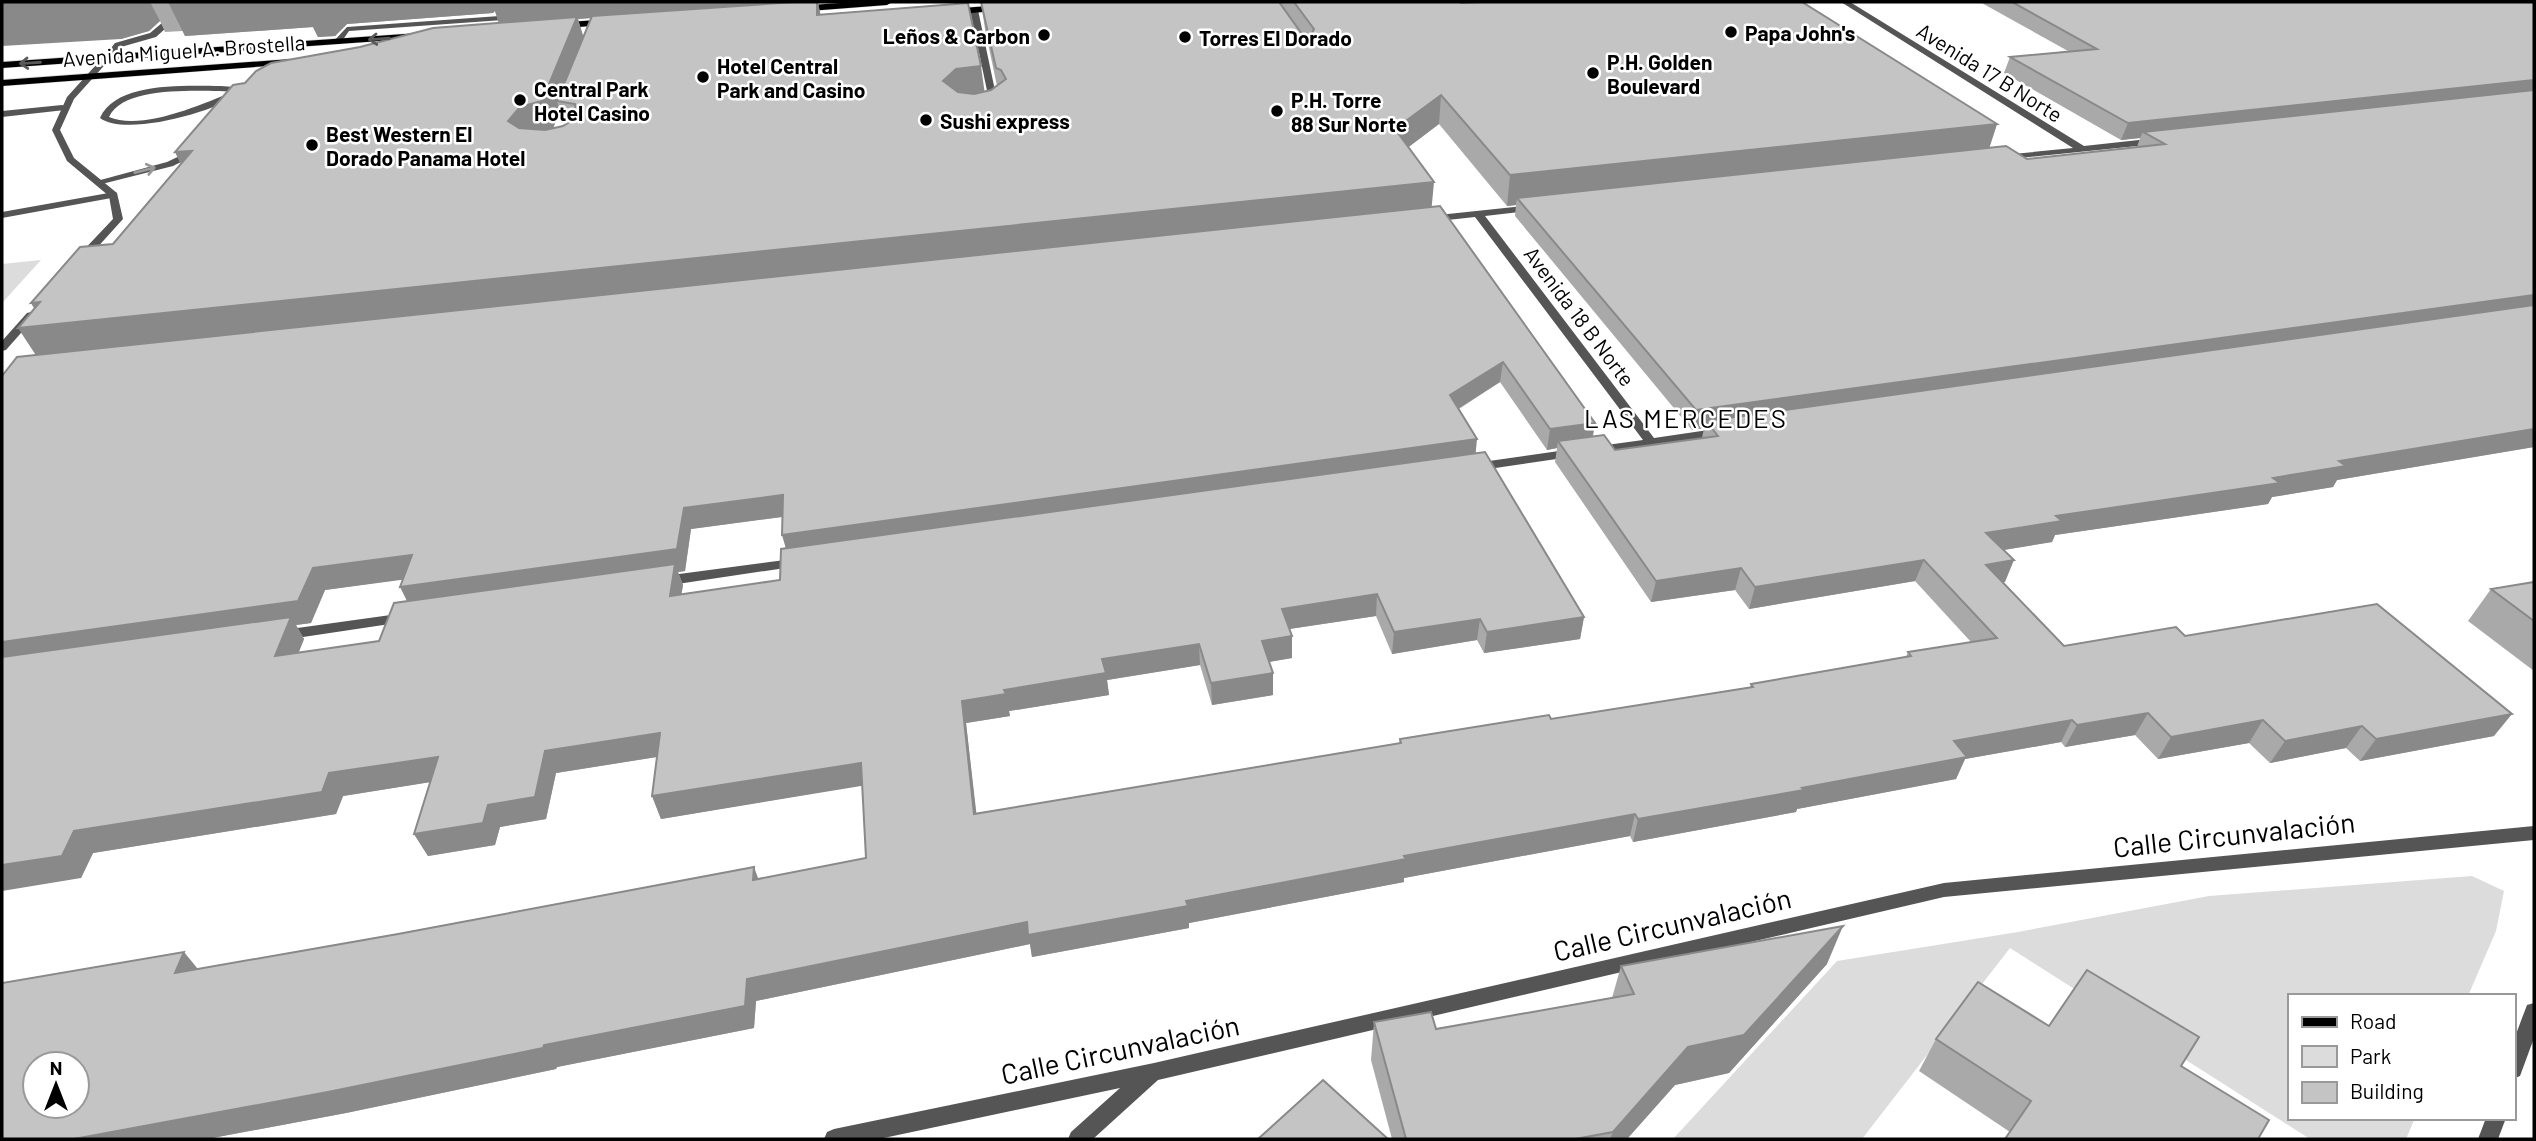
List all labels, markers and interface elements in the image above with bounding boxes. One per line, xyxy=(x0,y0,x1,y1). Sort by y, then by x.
street label: Avenida 17 B Norte xyxy=(1913,17,2067,127)
place label: Papa John's xyxy=(1745,20,1855,45)
place label: Leños & Carbon xyxy=(883,23,1030,48)
marker: Papa John's xyxy=(1723,24,1739,40)
place label: Torres El Dorado xyxy=(1199,25,1352,50)
marker: Leños & Carbon xyxy=(1036,27,1052,43)
street label: Avenida Miguel A. Brostella xyxy=(62,29,306,71)
marker: Torres El Dorado xyxy=(1177,29,1193,45)
one-way arrow xyxy=(368,32,391,45)
place label: P.H. Golden Boulevard xyxy=(1607,49,1712,98)
place label: Hotel Central Park and Casino xyxy=(717,53,865,102)
one-way arrow xyxy=(19,57,42,70)
marker: P.H. Golden Boulevard xyxy=(1585,65,1601,81)
marker: Hotel Central Park and Casino xyxy=(695,69,711,85)
place label: Central Park Hotel Casino xyxy=(534,76,650,125)
place label: P.H. Torre 88 Sur Norte xyxy=(1291,87,1407,136)
marker: Central Park Hotel Casino xyxy=(512,92,528,108)
marker: P.H. Torre 88 Sur Norte xyxy=(1269,103,1285,119)
place label: Sushi express xyxy=(940,108,1070,133)
marker: Sushi express xyxy=(918,112,934,128)
place label: Best Western El Dorado Panama Hotel xyxy=(326,121,525,170)
marker: Best Western El Dorado Panama Hotel xyxy=(304,137,320,153)
one-way arrow xyxy=(133,163,155,176)
street label: Avenida 18 B Norte xyxy=(1519,241,1641,391)
district label: LAS MERCEDES xyxy=(1584,402,1788,433)
street label: Calle Circunvalación xyxy=(2111,804,2357,864)
street label: Calle Circunvalación xyxy=(1550,880,1794,968)
legend xyxy=(2288,994,2515,1120)
street label: Calle Circunvalación xyxy=(998,1007,1242,1091)
text: Road xyxy=(2350,1008,2396,1033)
text: Park xyxy=(2350,1043,2391,1068)
north arrow xyxy=(21,1050,91,1120)
text: N xyxy=(50,1056,62,1079)
text: Building xyxy=(2350,1078,2424,1103)

